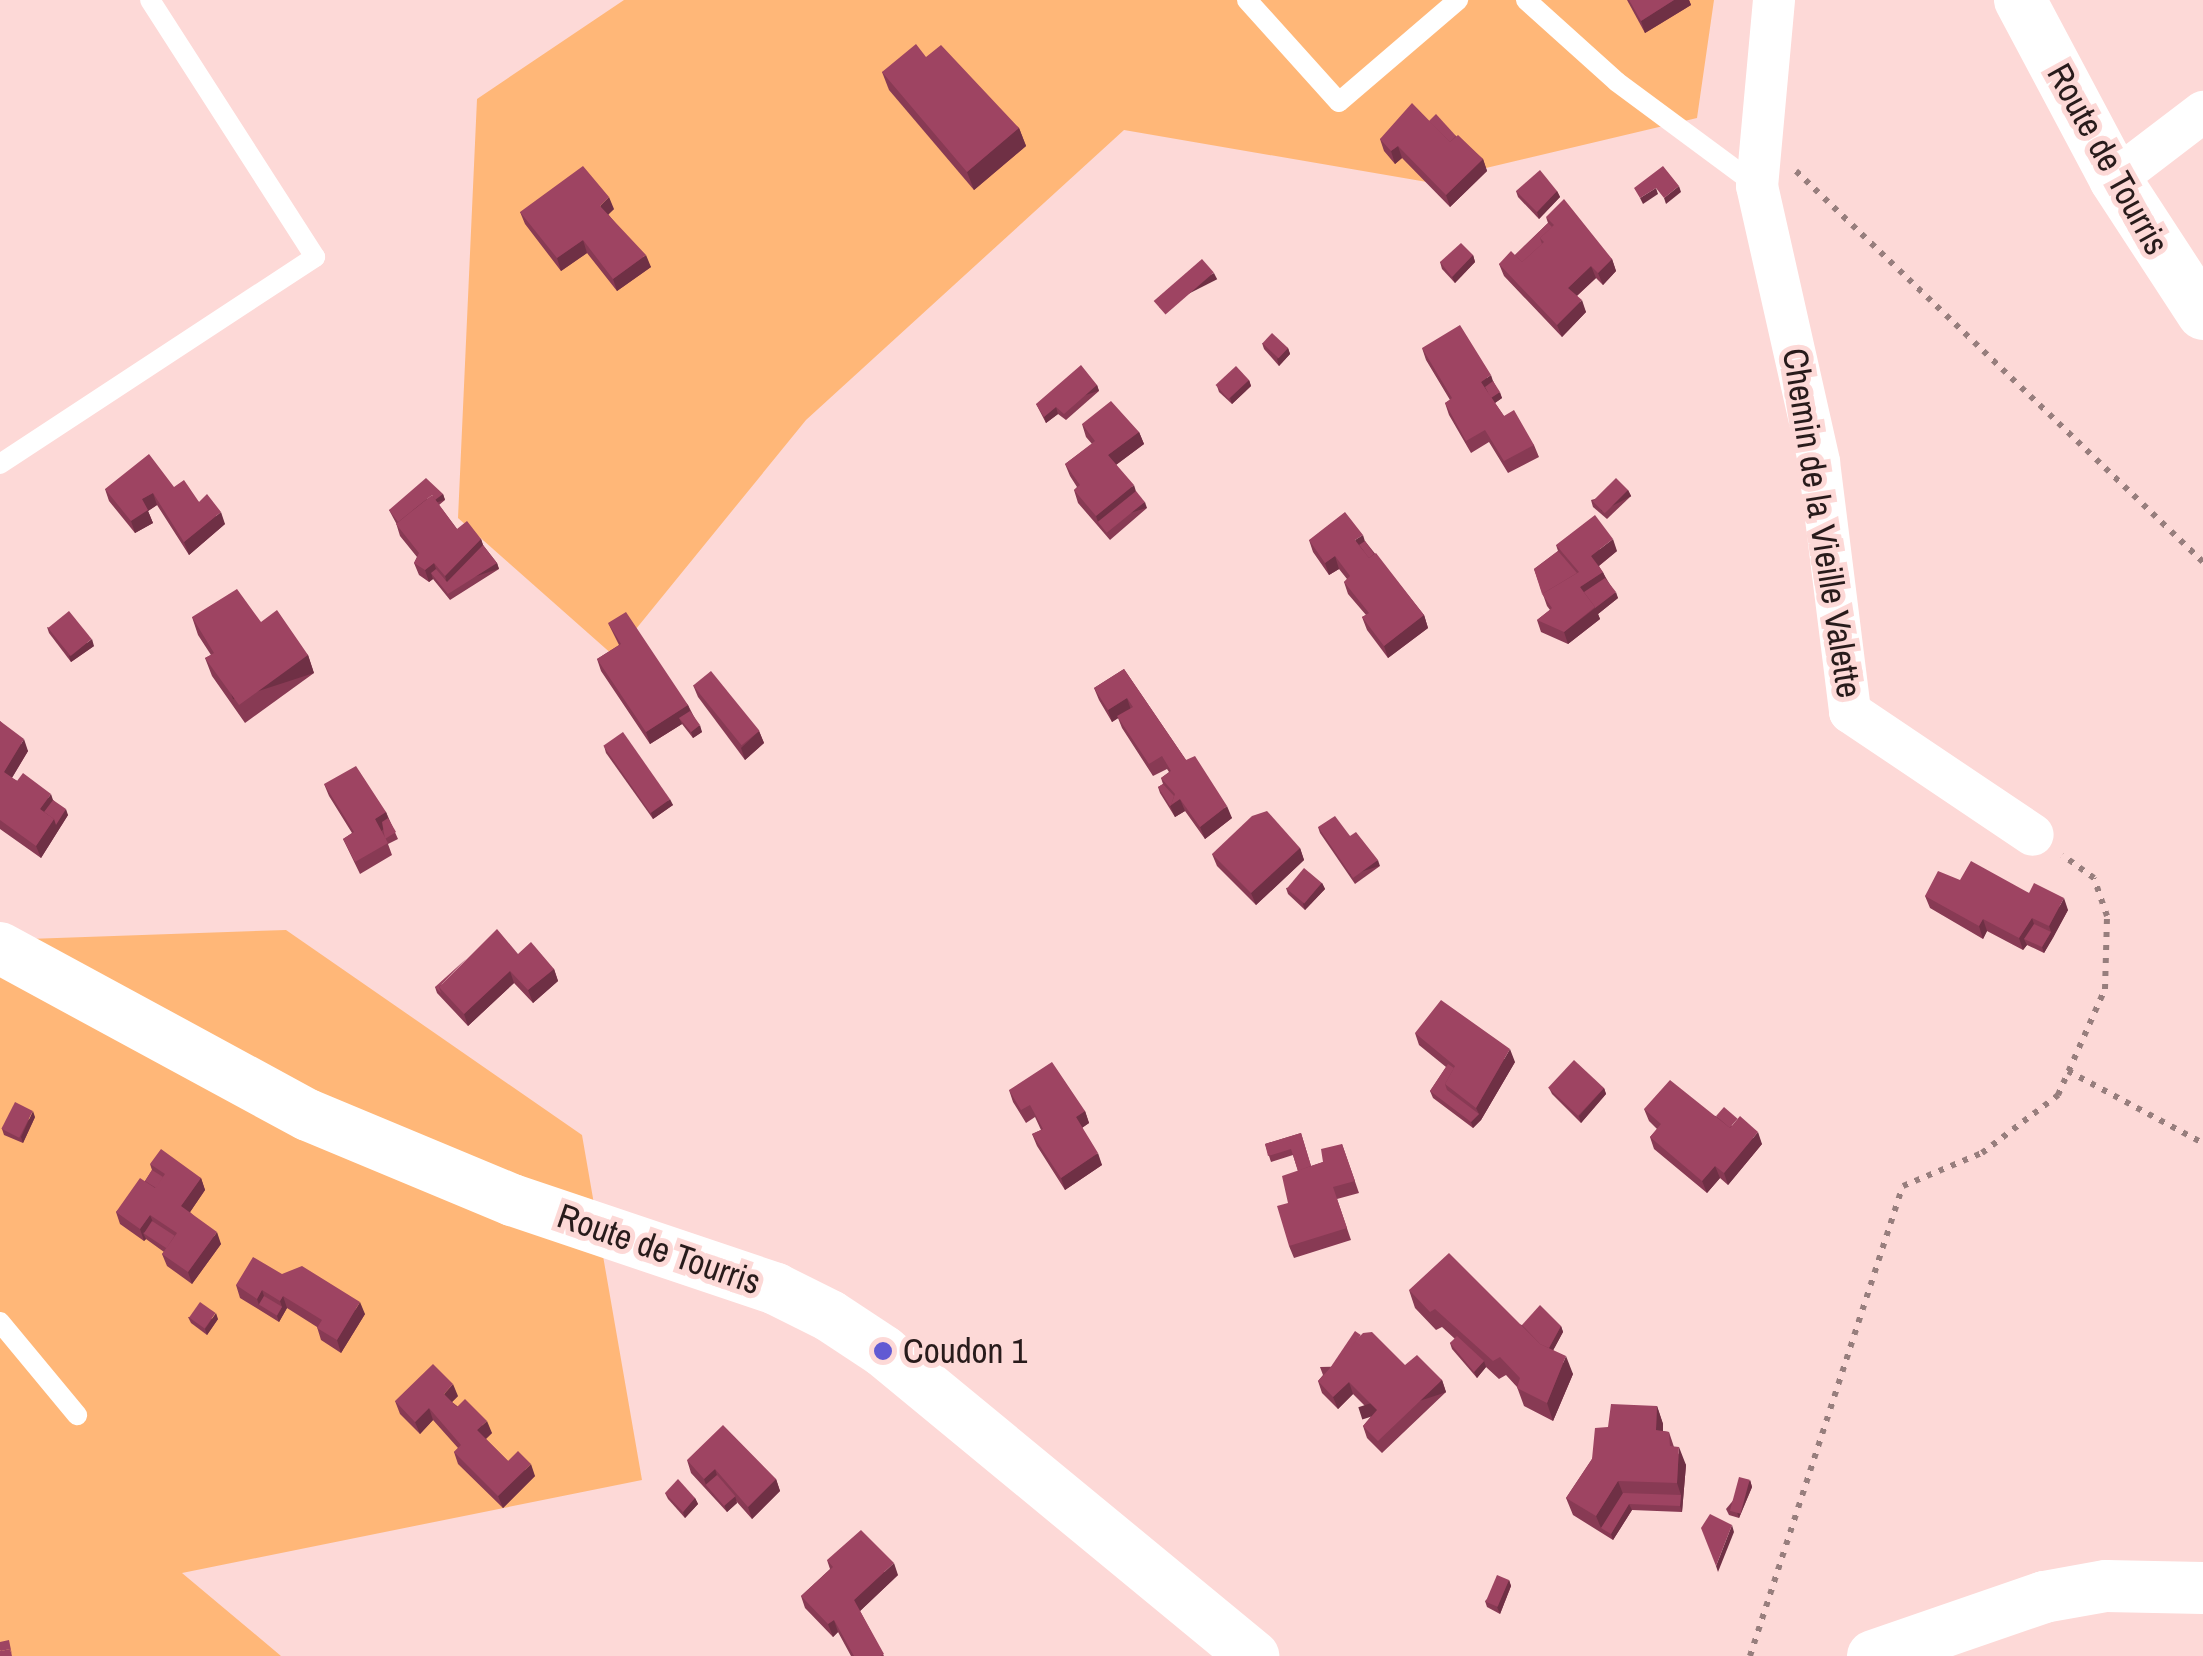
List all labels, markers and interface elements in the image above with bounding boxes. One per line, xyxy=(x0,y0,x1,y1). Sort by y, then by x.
street label: Route de Tourris xyxy=(2038,56,2178,262)
street label: Chemin de la Vieille Valette xyxy=(1774,345,1870,701)
street label: Route de Tourris xyxy=(552,1195,766,1303)
place label: Coudon 1 xyxy=(903,1330,1027,1372)
marker: Coudon 1 xyxy=(872,1340,894,1362)

